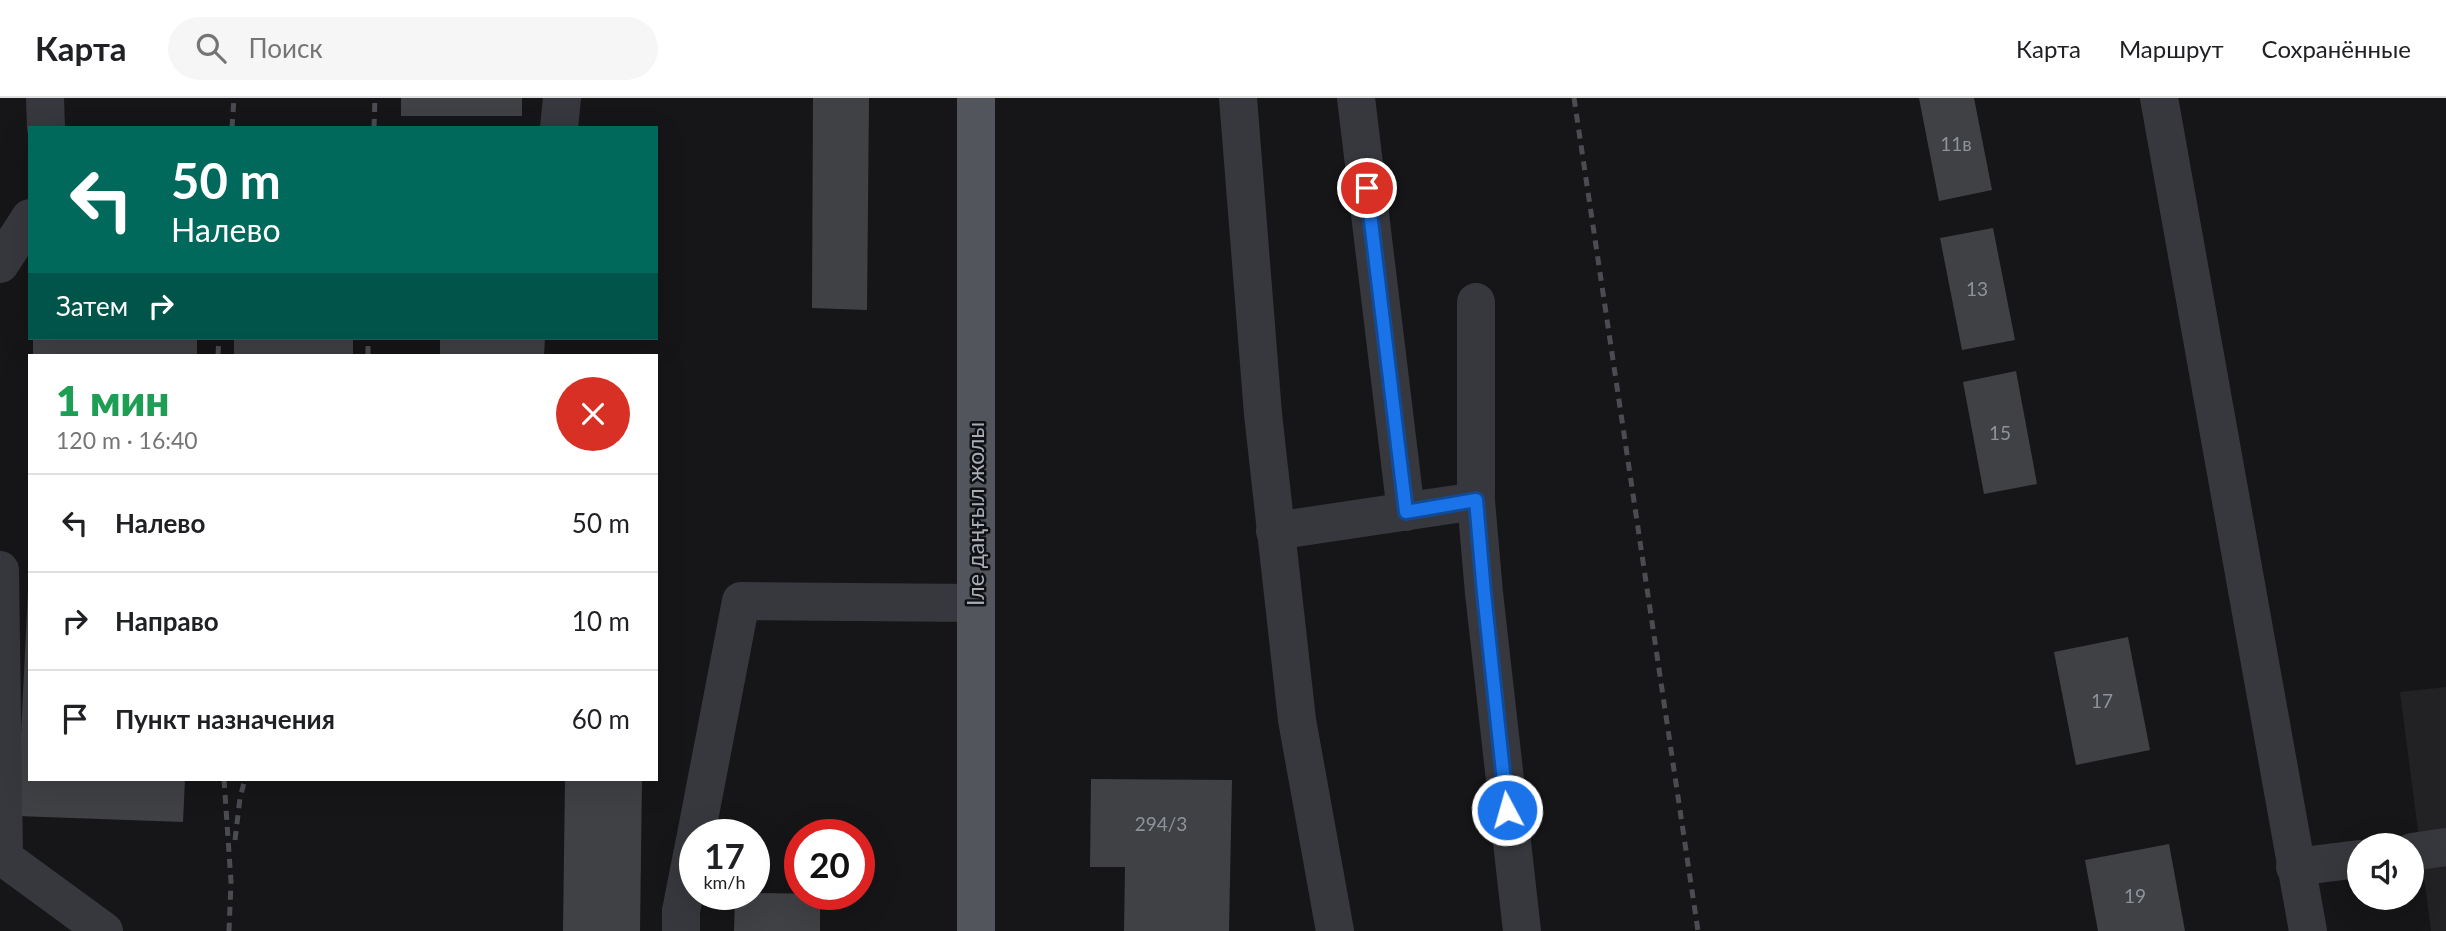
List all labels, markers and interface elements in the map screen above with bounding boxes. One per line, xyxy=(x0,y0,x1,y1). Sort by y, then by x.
search box xyxy=(168,17,658,80)
text: Карта xyxy=(35,28,126,68)
icon: search xyxy=(192,29,230,67)
text: Поиск xyxy=(248,32,323,64)
text: Карта xyxy=(2016,34,2081,63)
text: Маршрут xyxy=(2119,34,2224,63)
text: Сохранённые xyxy=(2262,34,2411,63)
house number: 11в xyxy=(1940,132,1972,155)
text: 50 m xyxy=(171,151,281,209)
icon: left xyxy=(56,154,147,245)
pin xyxy=(1337,158,1397,218)
icon: arrive xyxy=(1348,169,1386,207)
text: Налево xyxy=(171,210,281,249)
house number: 13 xyxy=(1966,277,1988,300)
icon: right xyxy=(142,287,180,325)
text: Затем xyxy=(56,290,128,322)
text: 1 мин xyxy=(56,375,170,425)
button: close xyxy=(556,377,630,451)
house number: 15 xyxy=(1989,421,2011,444)
street label: Іле даңғыл жолы xyxy=(961,422,989,606)
text: 120 m · 16:40 xyxy=(56,426,198,454)
icon: left xyxy=(56,504,94,542)
text: Налево xyxy=(115,507,205,539)
text: 50 m xyxy=(572,507,630,539)
icon: right xyxy=(56,602,94,640)
text: Направо xyxy=(115,605,219,637)
text: 10 m xyxy=(572,605,630,637)
house number: 17 xyxy=(2091,689,2113,712)
icon: arrive xyxy=(56,700,94,738)
text: Пункт назначения xyxy=(115,703,335,735)
text: 60 m xyxy=(572,703,630,735)
position arrow xyxy=(1470,773,1544,847)
house number: 294/3 xyxy=(1135,812,1187,835)
speed limit sign: 20 xyxy=(784,819,875,910)
map controls xyxy=(2347,833,2424,910)
button: sound xyxy=(2347,833,2424,910)
text: 17 xyxy=(704,834,745,876)
text: km/h xyxy=(703,871,746,893)
house number: 19 xyxy=(2124,884,2146,907)

